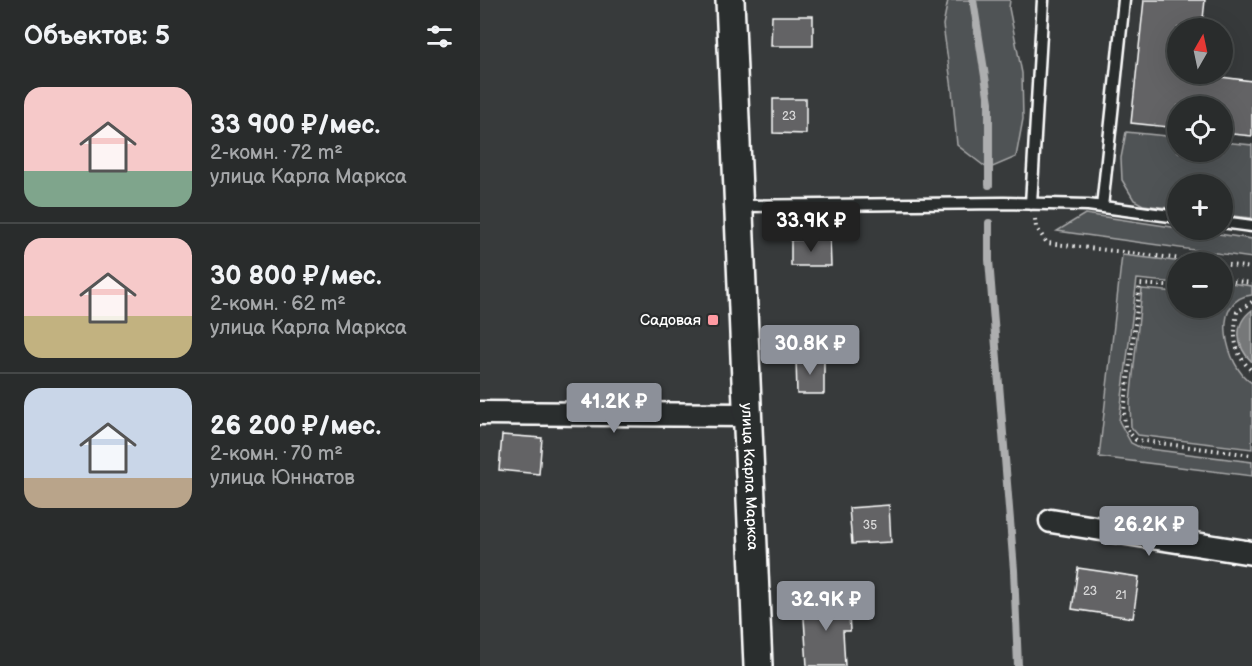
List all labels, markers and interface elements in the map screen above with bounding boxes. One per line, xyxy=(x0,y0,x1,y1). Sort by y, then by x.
north arrow xyxy=(1167,18,1233,84)
map controls xyxy=(1167,18,1233,318)
icon: filters xyxy=(423,20,456,53)
text: Объектов: 5 xyxy=(24,21,170,52)
button: locate xyxy=(1167,96,1233,162)
house number: 23 xyxy=(782,109,796,124)
text: 33 900 ₽/мес. xyxy=(210,110,380,141)
icon: home xyxy=(72,111,144,183)
text: 2-комн. · 72 m² xyxy=(210,141,343,165)
text: улица Карла Маркса xyxy=(210,165,407,189)
button: + xyxy=(1167,174,1233,240)
pin: 33.9K ₽ xyxy=(756,202,866,253)
text: 33.9K ₽ xyxy=(776,209,846,233)
button: − xyxy=(1167,252,1233,318)
text: 30 800 ₽/мес. xyxy=(210,261,382,292)
icon: home xyxy=(72,262,144,334)
text: 2-комн. · 62 m² xyxy=(210,292,346,316)
place label: Садовая xyxy=(640,311,701,330)
marker: Садовая xyxy=(706,313,720,327)
text: улица Карла Маркса xyxy=(210,316,407,340)
pin: 30.8K ₽ xyxy=(755,325,865,376)
text: 30.8K ₽ xyxy=(774,332,846,356)
pin: 41.2K ₽ xyxy=(559,383,669,434)
text: 41.2K ₽ xyxy=(581,390,647,414)
street label: улица Карла Маркса xyxy=(737,402,763,551)
text: 26 200 ₽/мес. xyxy=(210,411,381,442)
icon: home xyxy=(72,412,144,484)
text: 2-комн. · 70 m² xyxy=(210,442,343,466)
text: улица Юннатов xyxy=(210,466,355,490)
pin: 26.2K ₽ xyxy=(1094,506,1204,557)
text: 26.2K ₽ xyxy=(1113,513,1185,537)
house number: 35 xyxy=(863,518,877,533)
pin: 32.9K ₽ xyxy=(771,581,881,632)
house number: 23 xyxy=(1083,584,1097,599)
text: 32.9K ₽ xyxy=(791,588,861,612)
house number: 21 xyxy=(1115,588,1127,603)

